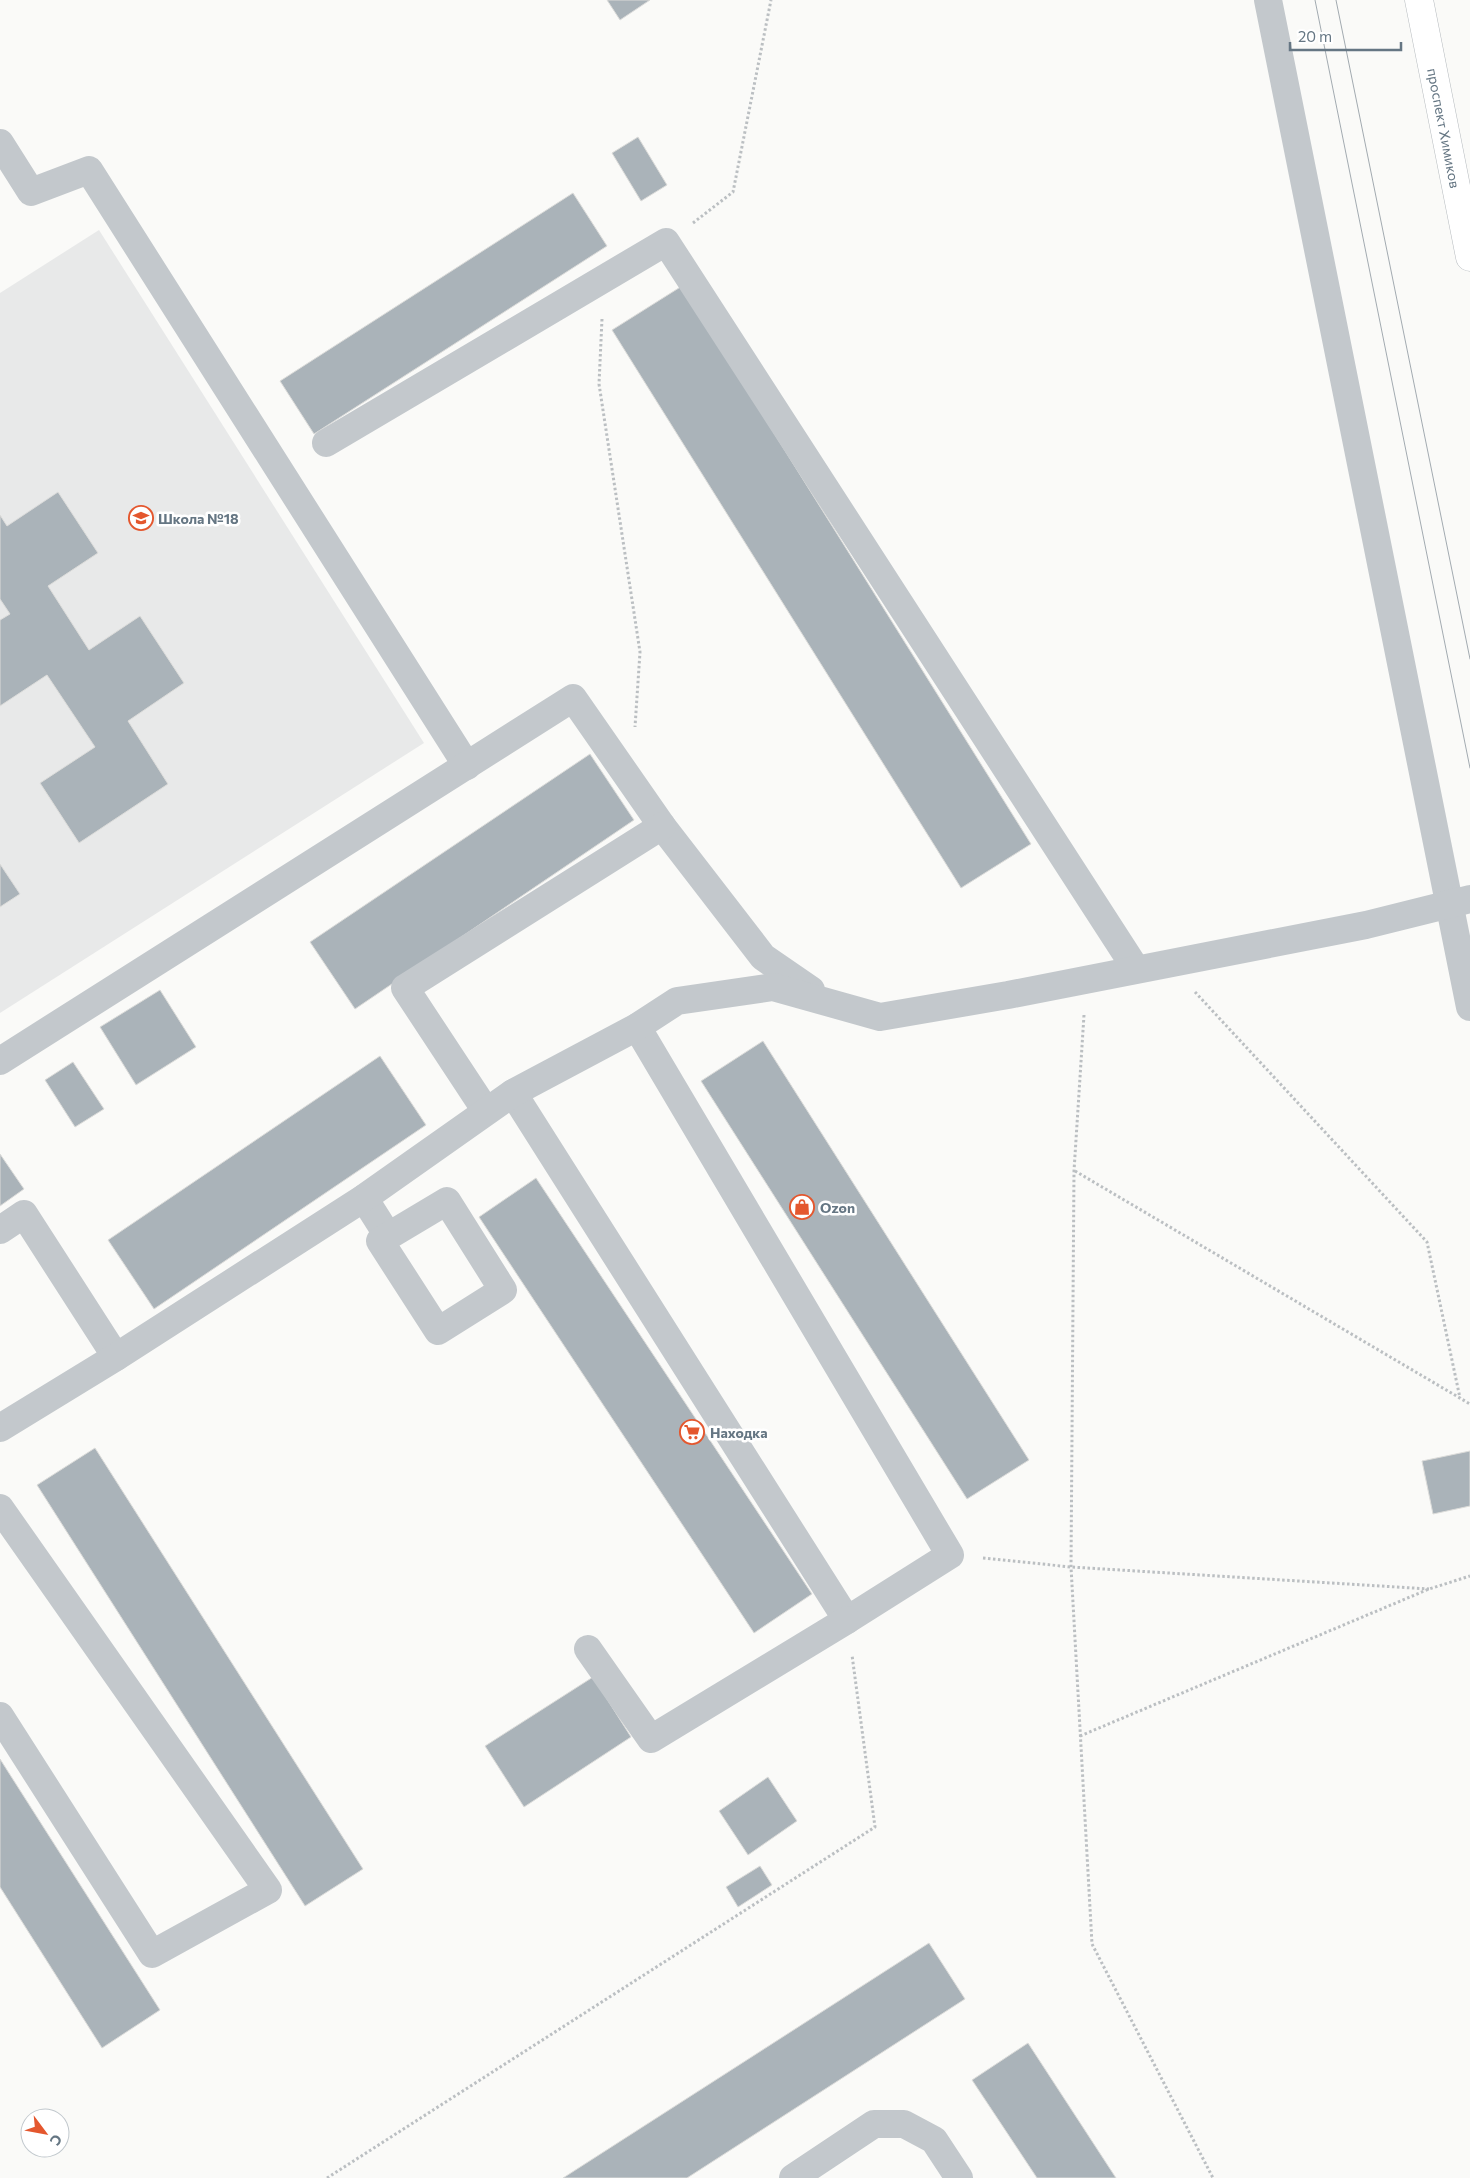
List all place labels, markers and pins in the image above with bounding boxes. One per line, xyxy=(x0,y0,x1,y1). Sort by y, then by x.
school or university icon: Школа №18 xyxy=(128,505,154,531)
place label: Школа №18 xyxy=(158,510,239,527)
shop icon: Ozon xyxy=(789,1194,815,1220)
place label: Ozon xyxy=(820,1199,855,1216)
supermarket icon: Находка xyxy=(679,1419,705,1445)
place label: Находка xyxy=(710,1424,768,1441)

